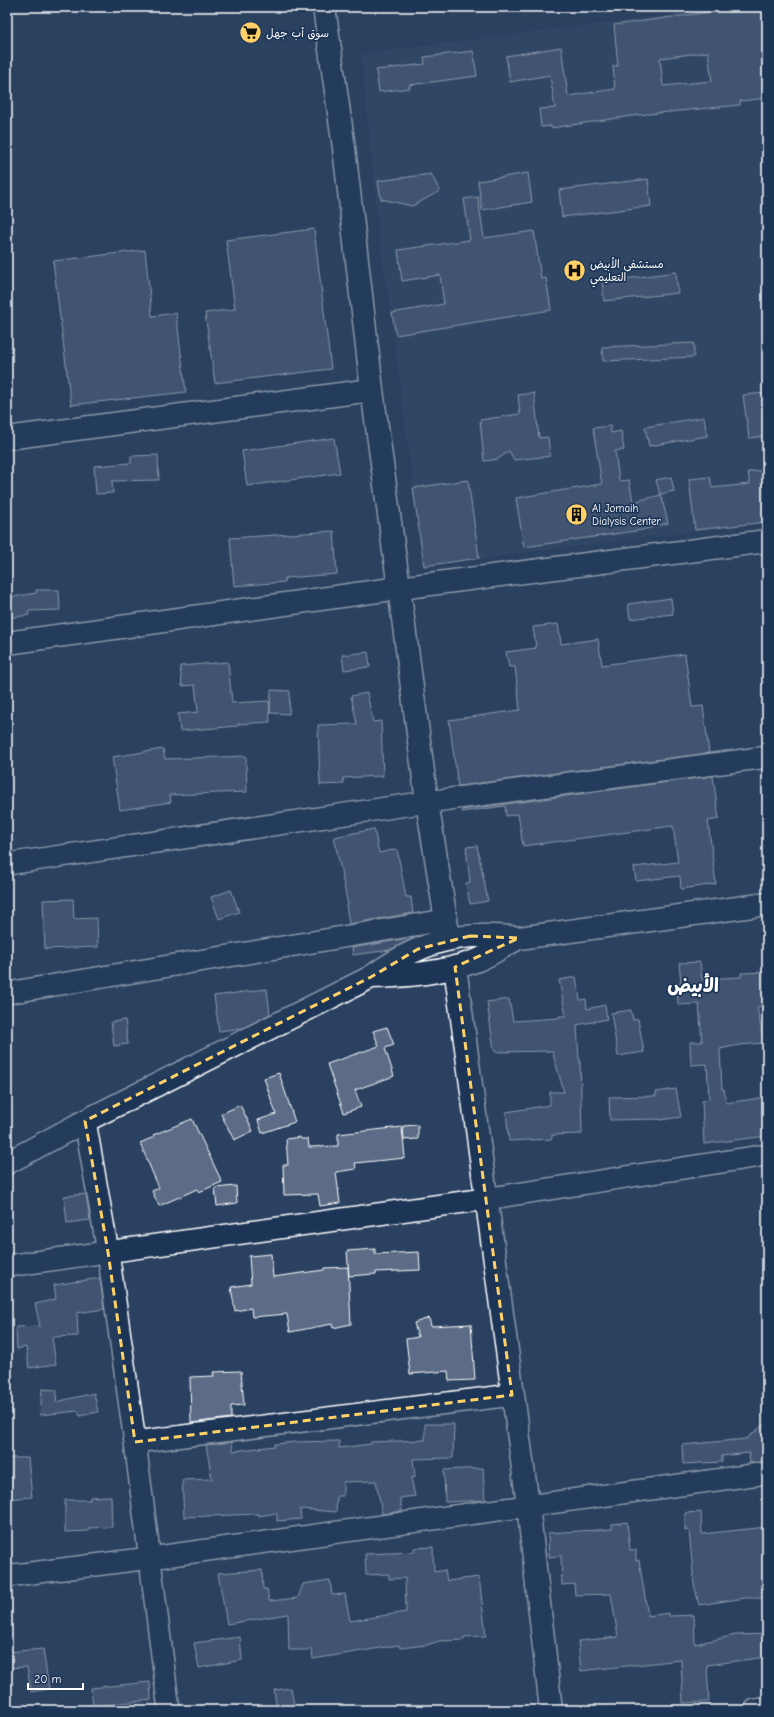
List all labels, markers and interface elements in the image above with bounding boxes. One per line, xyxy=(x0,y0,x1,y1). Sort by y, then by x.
supermarket icon: سوق أب جهل xyxy=(238,20,264,46)
place label: سوق أب جهل xyxy=(266,27,329,41)
hospital icon: مستشفى الأبيض التعليمي xyxy=(562,257,588,283)
place label: مستشفى الأبيض التعليمي xyxy=(590,257,664,288)
building icon: Al Jomaih Dialysis Center xyxy=(564,501,590,527)
place label: Al Jomaih Dialysis Center xyxy=(592,502,661,528)
district label: الأبيض xyxy=(667,973,719,998)
scale bar xyxy=(28,1665,83,1691)
text: 20 m xyxy=(34,1672,62,1686)

